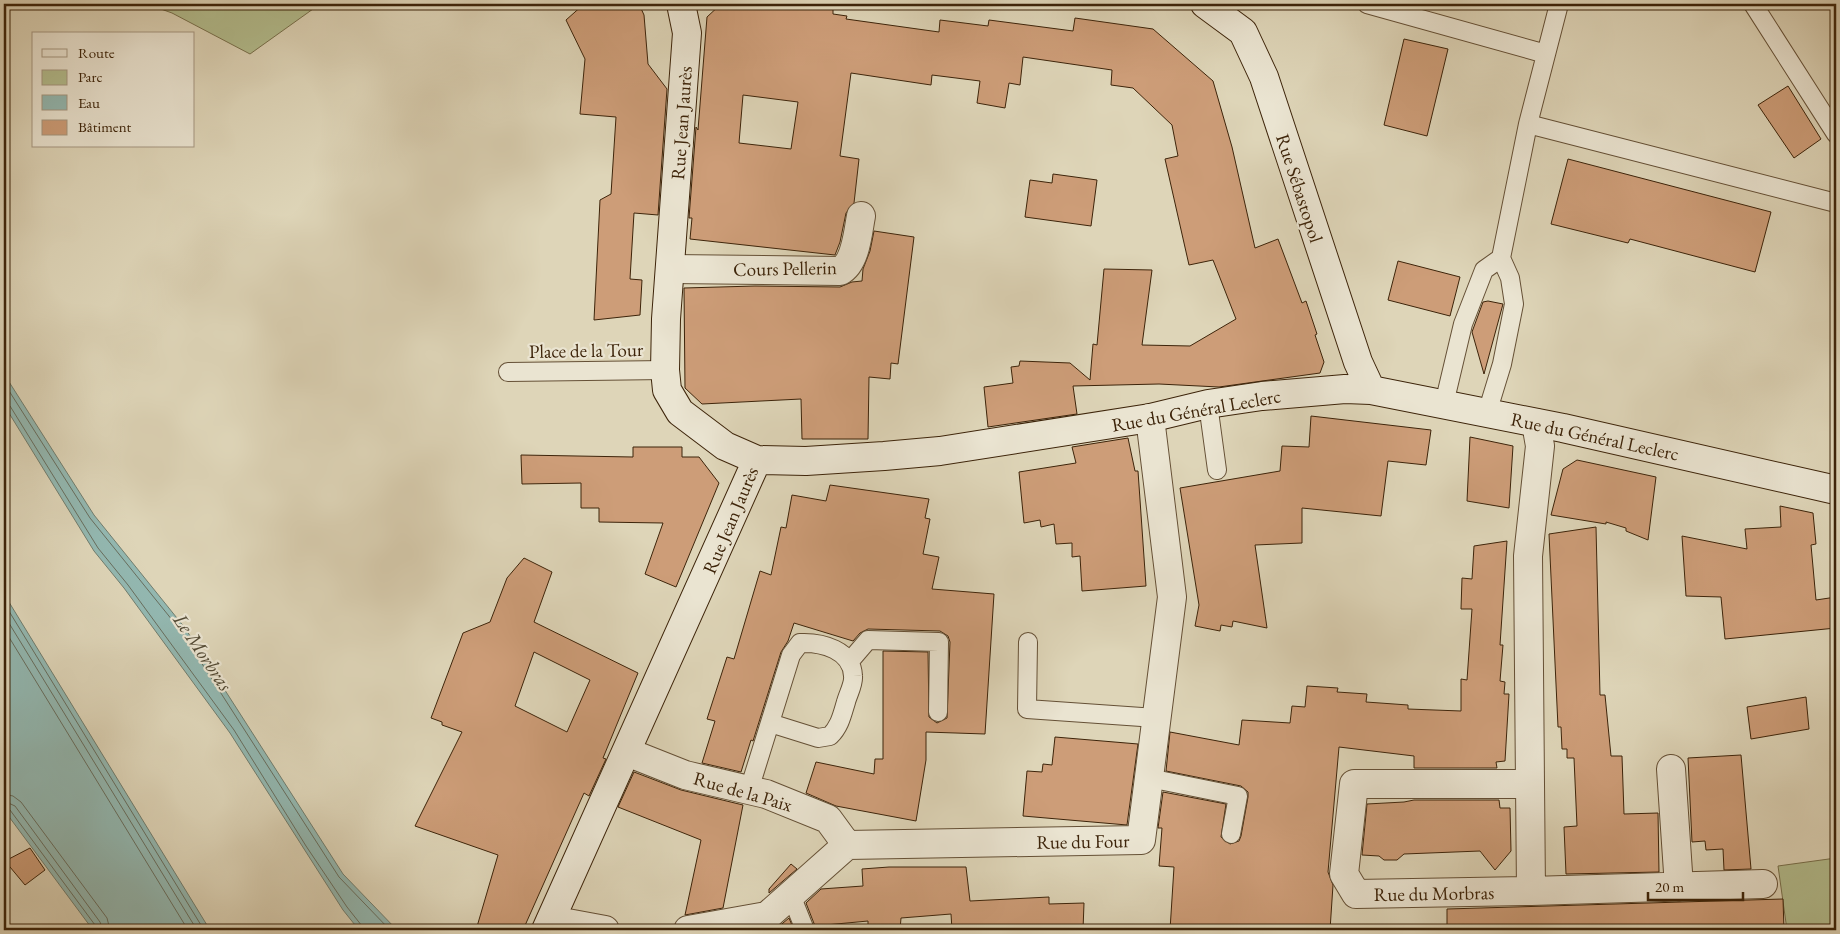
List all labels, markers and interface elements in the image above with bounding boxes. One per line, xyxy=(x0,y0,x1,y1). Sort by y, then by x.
legend xyxy=(32,32,195,148)
text: Route xyxy=(78,43,115,62)
street label: Rue Jean Jaurès xyxy=(665,65,698,181)
text: Parc xyxy=(78,67,103,86)
text: Eau xyxy=(78,93,100,112)
text: Bâtiment xyxy=(78,117,132,136)
street label: Rue Sébastopol xyxy=(1270,131,1329,246)
street label: Cours Pellerin xyxy=(733,255,837,282)
street label: Place de la Tour xyxy=(529,337,644,364)
street label: Rue du Général Leclerc xyxy=(1110,383,1283,438)
street label: Rue du Général Leclerc xyxy=(1509,406,1682,467)
street label: Rue Jean Jaurès xyxy=(697,463,764,578)
water label: Le Morbras xyxy=(167,607,239,696)
street label: Rue de la Paix xyxy=(691,765,796,818)
street label: Rue du Four xyxy=(1036,828,1130,855)
scale bar xyxy=(1648,869,1742,901)
text: 20 m xyxy=(1655,877,1684,896)
street label: Rue du Morbras xyxy=(1374,880,1494,907)

